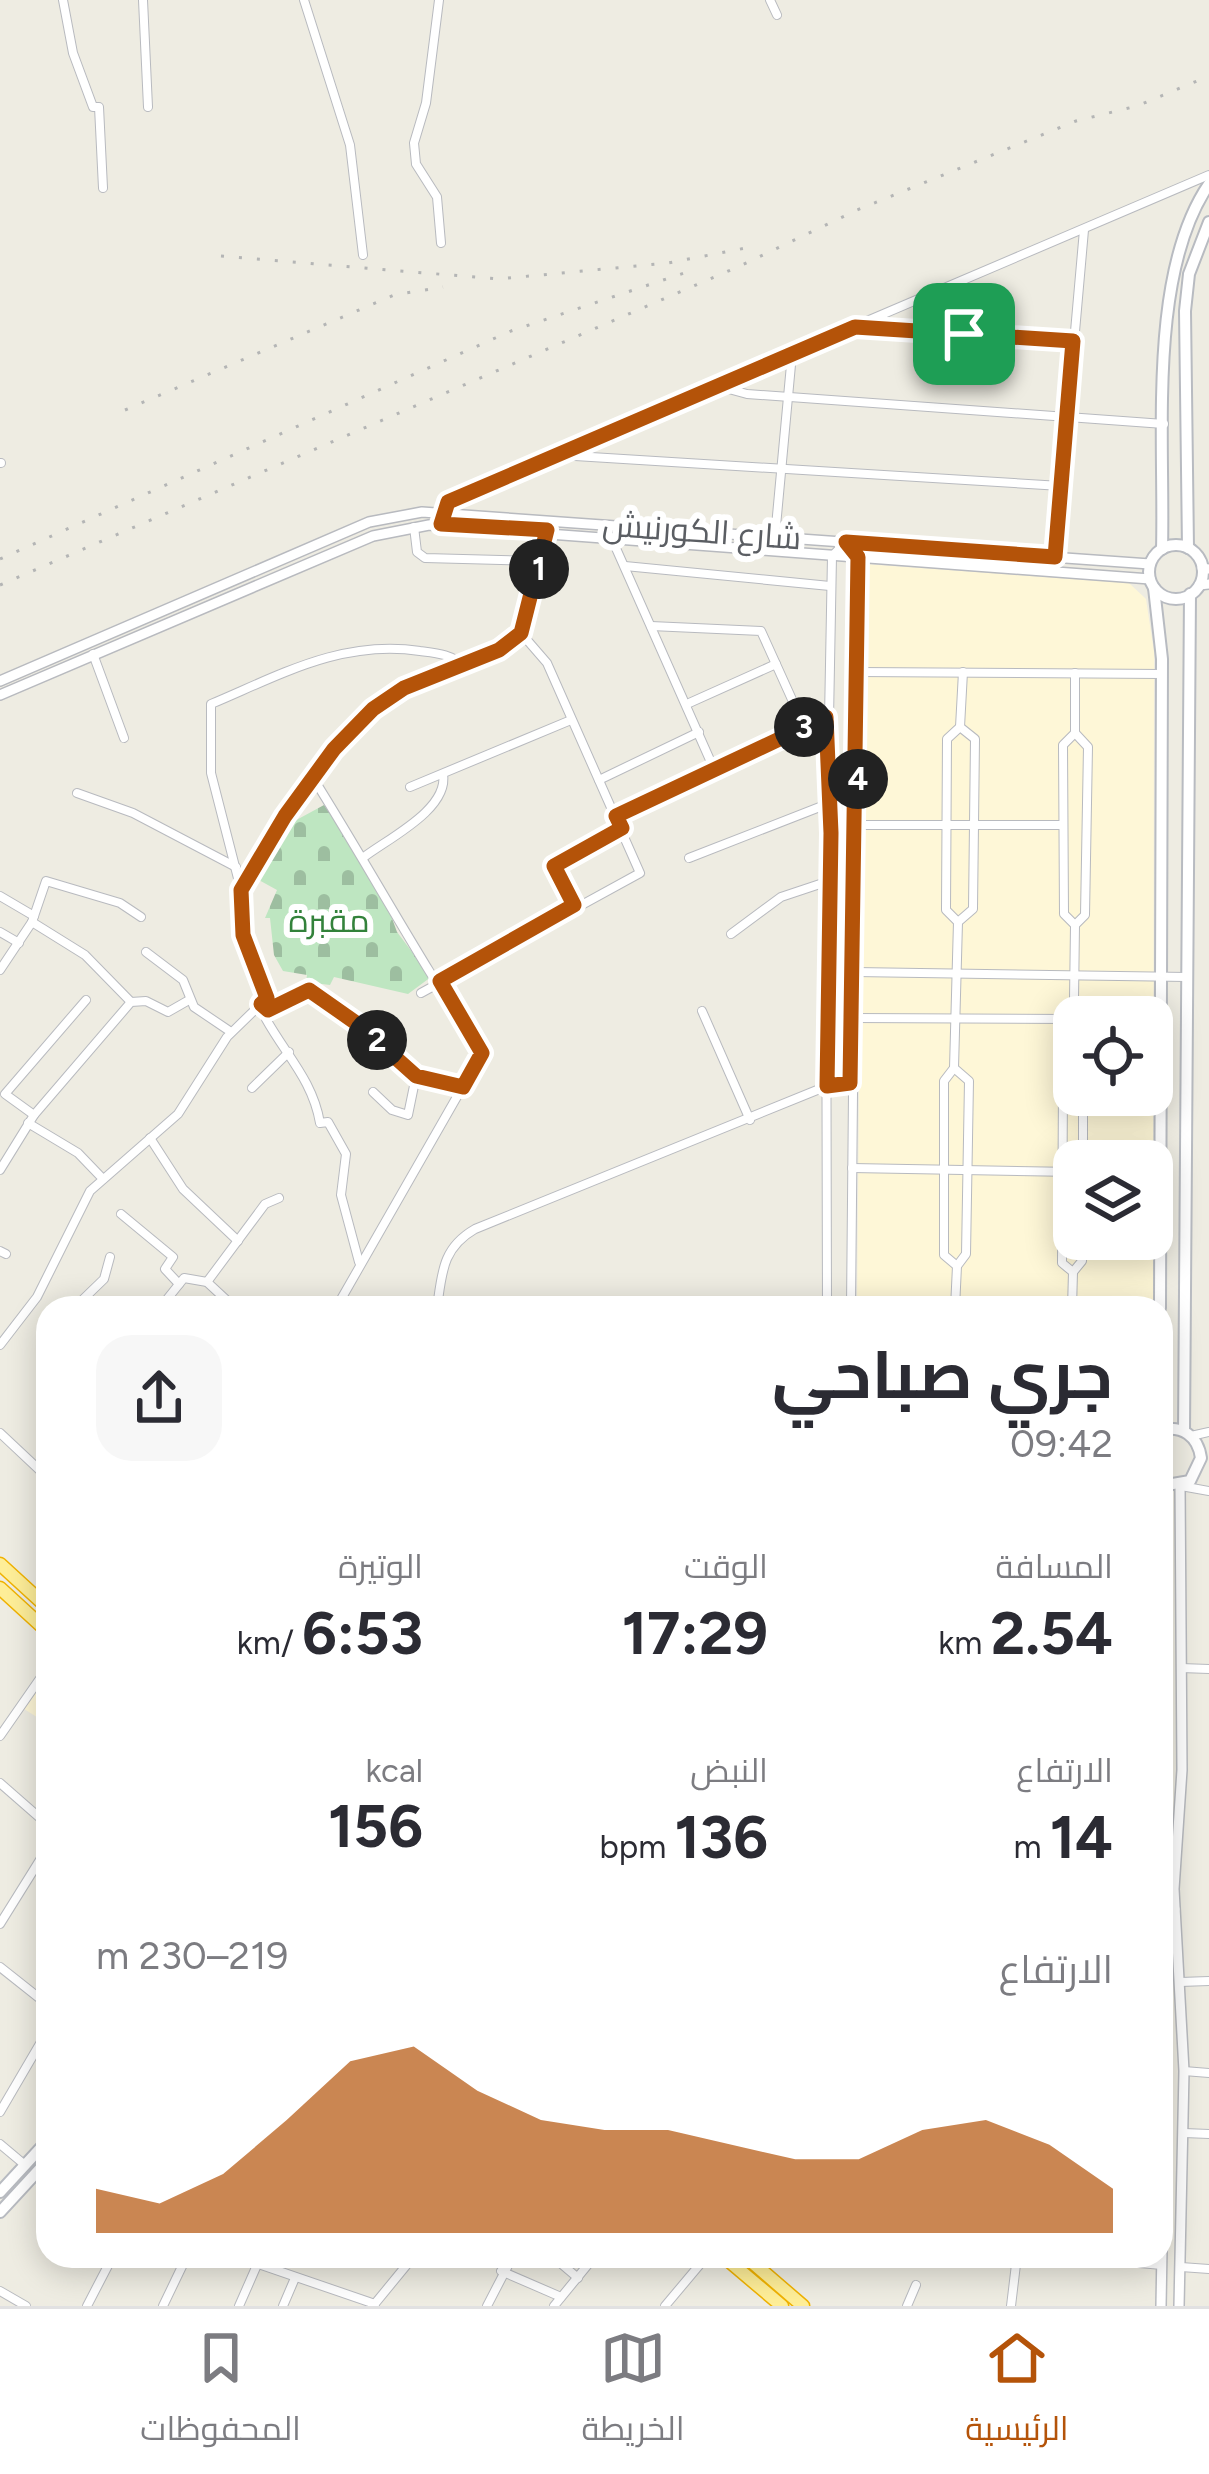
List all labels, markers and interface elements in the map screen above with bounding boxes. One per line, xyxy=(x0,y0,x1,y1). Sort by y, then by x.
pin xyxy=(913,283,1015,385)
icon: arrive xyxy=(931,301,997,367)
street label: شارع الكورنيش xyxy=(601,505,803,560)
pin: 1 xyxy=(509,539,569,599)
text: 1 xyxy=(532,549,546,588)
pin: 3 xyxy=(774,697,834,757)
text: 3 xyxy=(795,707,813,746)
pin: 4 xyxy=(828,749,888,809)
text: 4 xyxy=(848,759,868,798)
park label: مقبرة xyxy=(288,901,370,940)
map controls xyxy=(1053,996,1173,1260)
button: locate xyxy=(1053,996,1173,1116)
pin: 2 xyxy=(347,1010,407,1070)
text: 2 xyxy=(367,1020,387,1059)
button: layers xyxy=(1053,1140,1173,1260)
button: share xyxy=(96,1335,222,1461)
text: جري صباحي xyxy=(772,1335,1113,1415)
text: 09:42 xyxy=(1010,1420,1113,1467)
text: الوتيرة xyxy=(338,1547,423,1586)
text: الوقت xyxy=(684,1547,768,1586)
text: المسافة xyxy=(996,1547,1113,1586)
text: 6:53 xyxy=(302,1597,423,1669)
text: 17:29 xyxy=(622,1597,768,1669)
text: 2.54 xyxy=(991,1597,1113,1669)
text: /km xyxy=(237,1623,302,1662)
text: km xyxy=(938,1623,991,1662)
text: kcal xyxy=(365,1751,423,1790)
text: النبض xyxy=(690,1751,768,1790)
text: الارتفاع xyxy=(1016,1751,1113,1790)
text: 156 xyxy=(328,1790,423,1862)
text: 136 xyxy=(675,1801,768,1873)
text: 14 xyxy=(1050,1801,1113,1873)
text: bpm xyxy=(599,1827,675,1866)
text: m xyxy=(1013,1827,1050,1866)
text: 219–230 m xyxy=(96,1932,288,1979)
text: الارتفاع xyxy=(999,1946,1113,1993)
tab: المحفوظات xyxy=(140,2325,301,2459)
tab: الخريطة xyxy=(582,2325,685,2459)
tab: الرئيسية xyxy=(965,2325,1069,2459)

